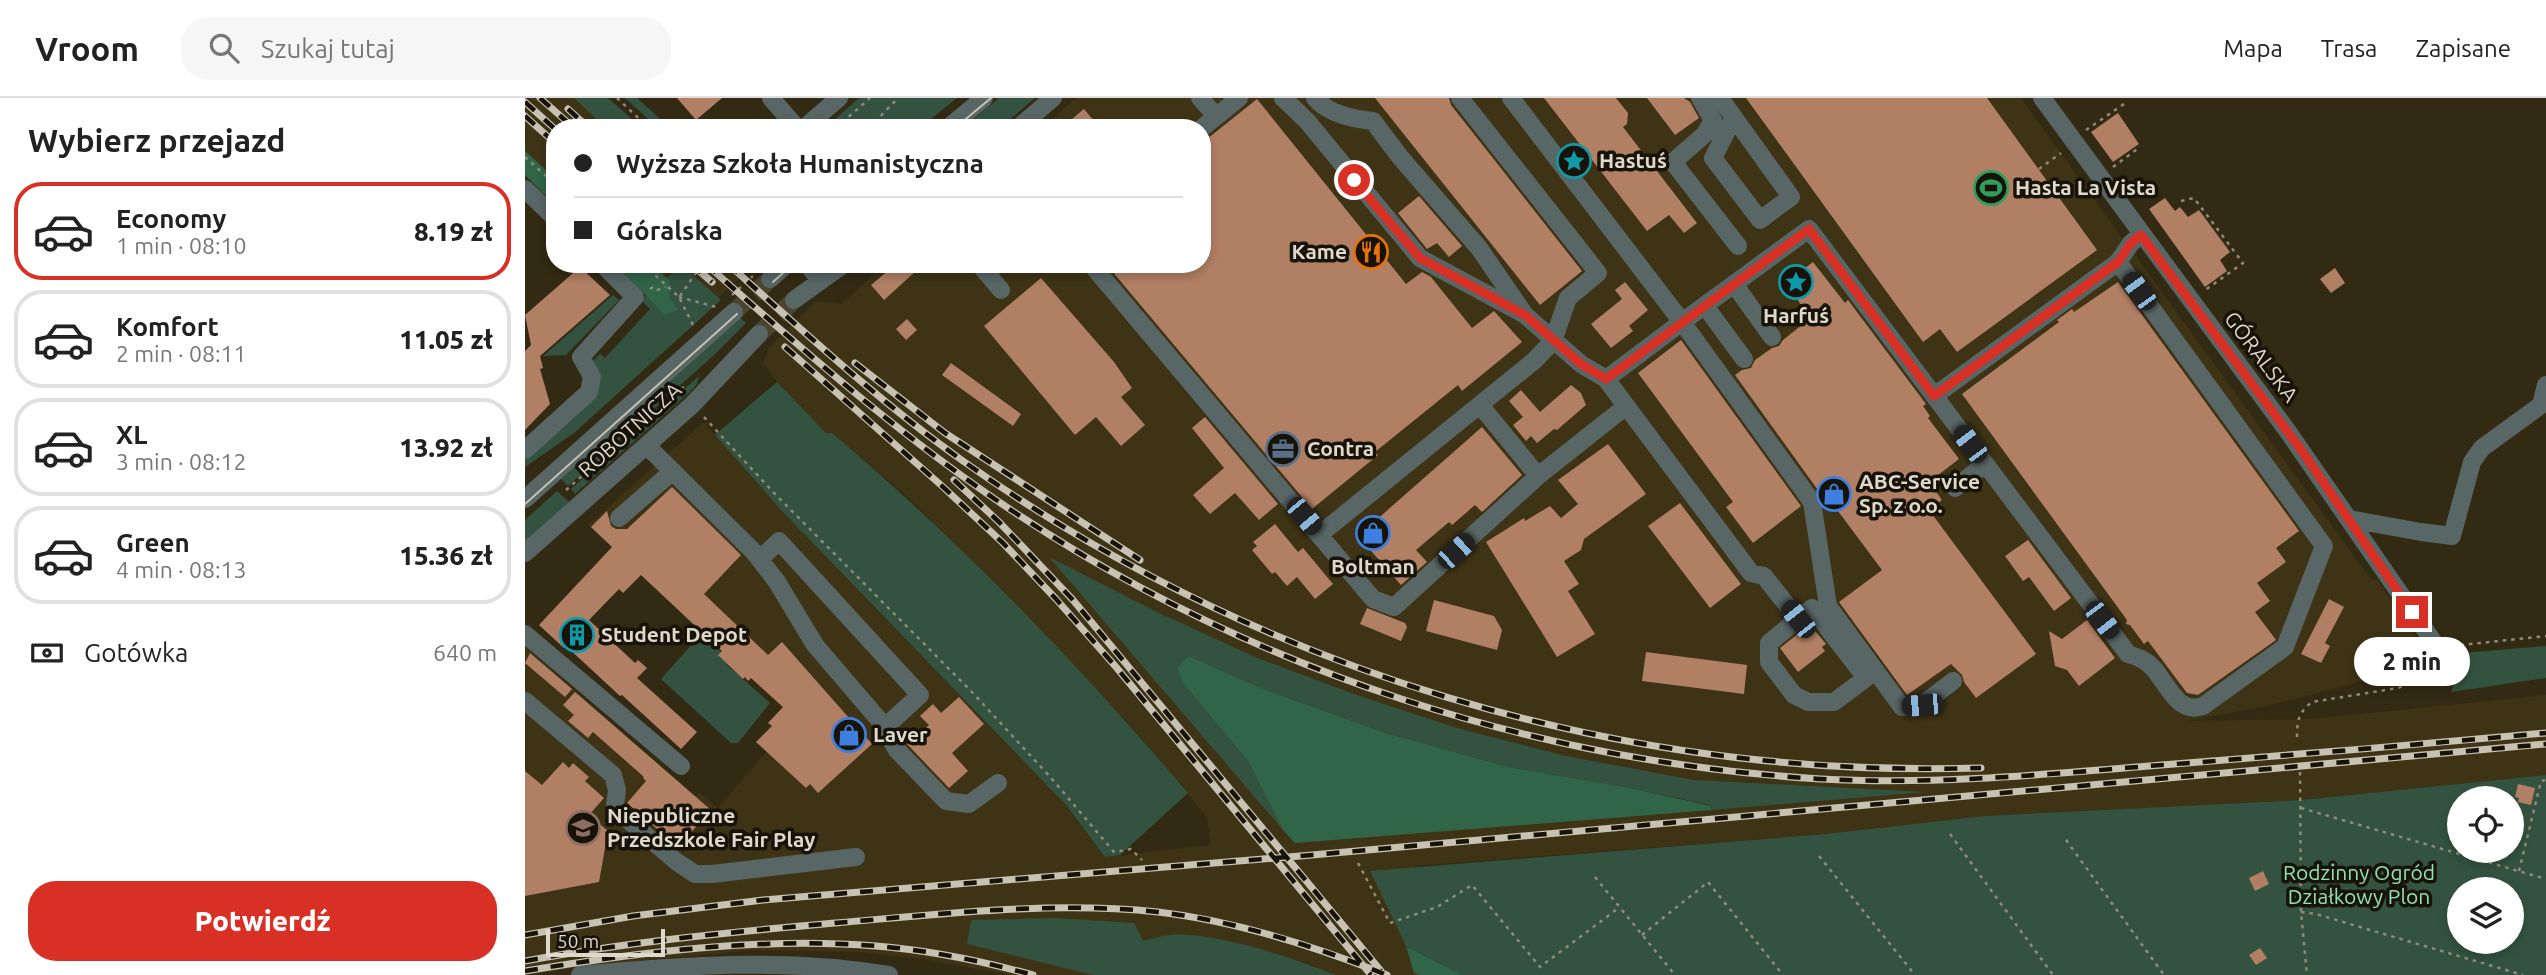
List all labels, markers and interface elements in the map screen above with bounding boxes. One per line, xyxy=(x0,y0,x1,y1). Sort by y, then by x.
search box xyxy=(181,17,671,80)
icon: search xyxy=(205,29,243,67)
text: Vroom xyxy=(35,30,139,67)
text: Szukaj tutaj xyxy=(261,34,395,63)
text: Mapa xyxy=(2223,35,2283,62)
text: Trasa xyxy=(2321,35,2377,62)
text: Zapisane xyxy=(2415,35,2511,62)
text: Wybierz przejazd xyxy=(28,122,286,158)
place icon: Hastuś xyxy=(1555,142,1593,180)
place label: Hastuś xyxy=(1599,148,1667,172)
text: Wyższa Szkoła Humanistyczna xyxy=(616,149,984,178)
route start xyxy=(1338,164,1370,196)
sports icon: Hasta La Vista xyxy=(1972,169,2010,207)
place label: Hasta La Vista xyxy=(2015,175,2156,199)
icon: car xyxy=(32,200,95,263)
text: Economy xyxy=(116,204,226,233)
text: Góralska xyxy=(616,216,723,245)
text: 8.19 zł xyxy=(414,217,493,246)
text: 1 min · 08:10 xyxy=(116,233,247,258)
restaurant icon: Kame xyxy=(1352,233,1390,271)
place label: Kame xyxy=(1292,239,1347,263)
place icon: Harfuś xyxy=(1777,263,1815,301)
car xyxy=(2119,268,2160,314)
place label: Harfuś xyxy=(1763,303,1829,327)
street label: GÓRALSKA xyxy=(2220,307,2304,406)
icon: car xyxy=(32,308,95,371)
text: Komfort xyxy=(116,312,219,341)
text: 11.05 zł xyxy=(399,325,493,354)
text: 2 min · 08:11 xyxy=(116,341,247,366)
street label: ROBOTNICZA xyxy=(573,377,686,482)
icon: car xyxy=(32,416,95,479)
text: XL xyxy=(116,420,147,449)
car xyxy=(1949,421,1992,467)
office icon: Contra xyxy=(1264,430,1302,468)
text: 13.92 zł xyxy=(399,433,493,462)
place label: Contra xyxy=(1307,436,1374,460)
text: 3 min · 08:12 xyxy=(116,449,247,474)
place label: ABC-Service Sp. z o.o. xyxy=(1859,469,1980,517)
shop icon: ABC-Service Sp. z o.o. xyxy=(1815,475,1853,513)
car xyxy=(1283,493,1326,539)
shop icon: Boltman xyxy=(1354,514,1392,552)
icon: car xyxy=(32,524,95,587)
text: Green xyxy=(116,528,190,557)
car xyxy=(1434,529,1479,573)
text: 15.36 zł xyxy=(399,541,493,570)
place label: Boltman xyxy=(1331,554,1415,578)
text: 4 min · 08:13 xyxy=(116,557,247,582)
car xyxy=(1777,596,1820,642)
route end xyxy=(2396,596,2428,628)
car xyxy=(2081,597,2124,643)
building icon: Student Depot xyxy=(558,616,596,654)
place label: Student Depot xyxy=(601,622,747,646)
icon: cash xyxy=(28,634,66,672)
callout: 2 min xyxy=(2354,636,2470,686)
text: Gotówka xyxy=(84,638,188,667)
text: 640 m xyxy=(433,640,497,665)
text: 2 min xyxy=(2383,649,2441,674)
car xyxy=(1901,693,1944,717)
shop icon: Laver xyxy=(830,716,868,754)
place label: Laver xyxy=(873,722,928,746)
map controls xyxy=(2447,786,2524,954)
button: locate xyxy=(2447,786,2524,863)
place label: Niepubliczne Przedszkole Fair Play xyxy=(607,803,815,851)
school or university icon: Niepubliczne Przedszkole Fair Play xyxy=(564,809,602,847)
park label: Rodzinny Ogród Działkowy Plon xyxy=(2283,860,2435,908)
button: layers xyxy=(2447,877,2524,954)
button: Potwierdź xyxy=(28,881,497,961)
scale bar xyxy=(546,926,665,958)
text: 50 m xyxy=(557,930,599,952)

